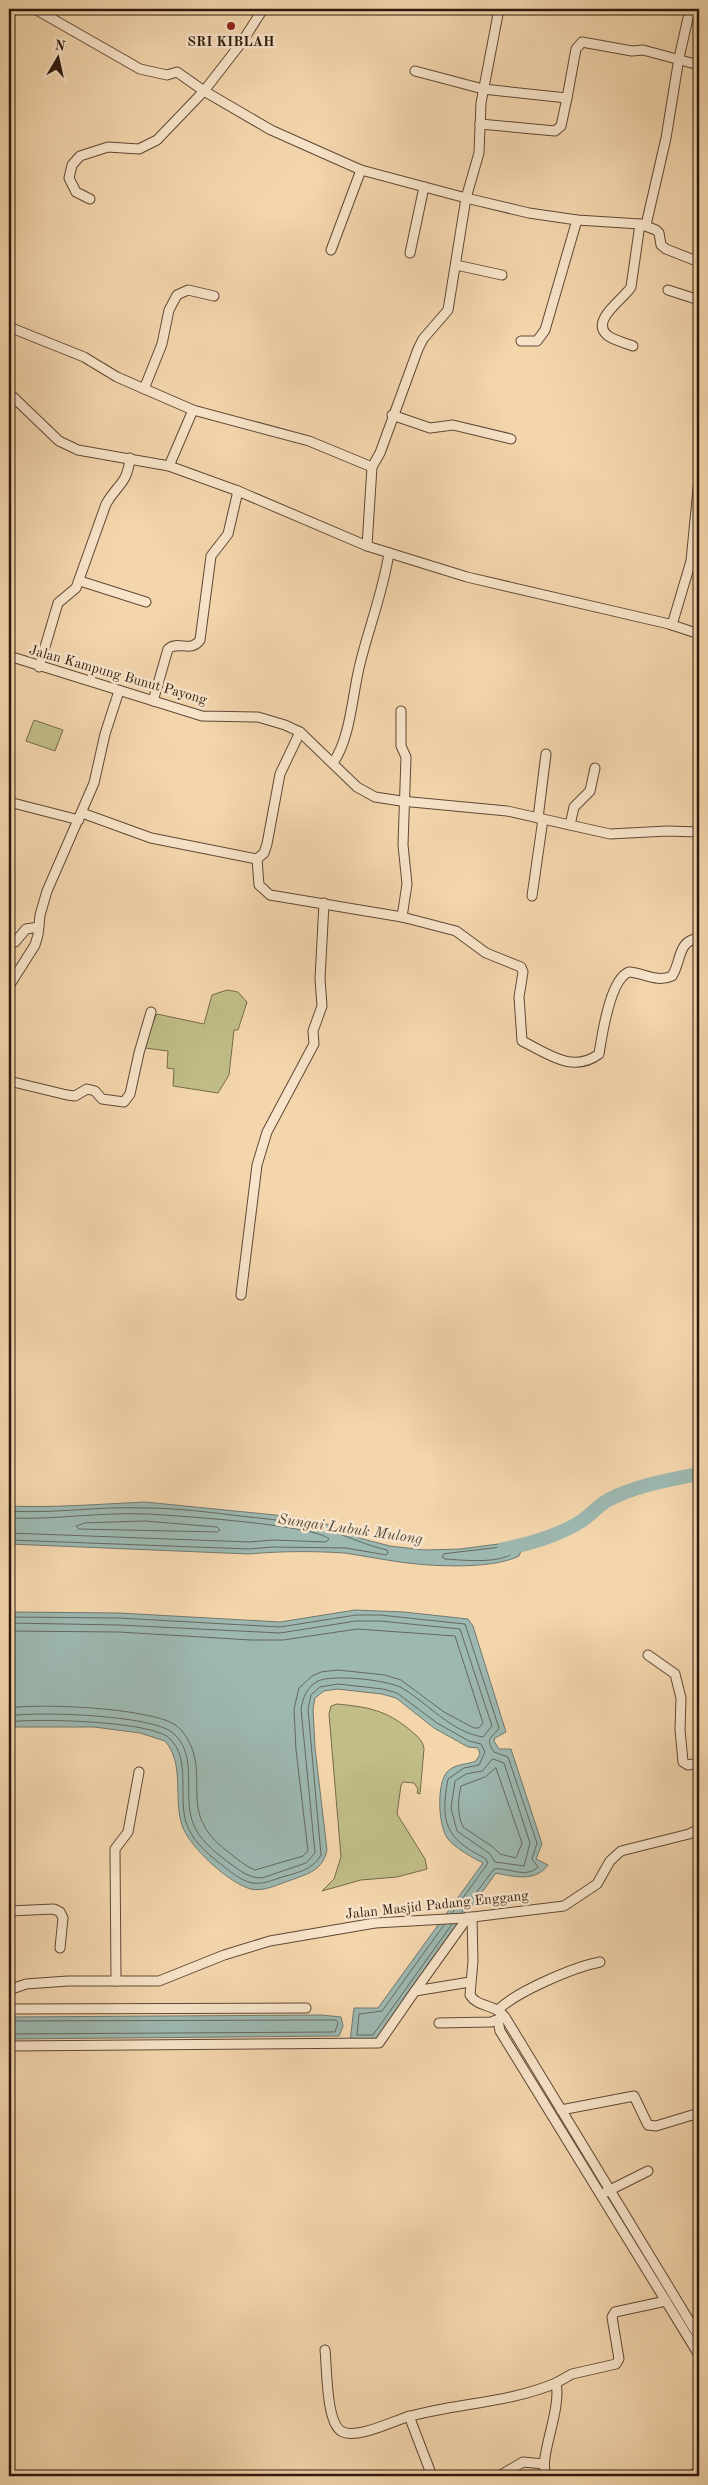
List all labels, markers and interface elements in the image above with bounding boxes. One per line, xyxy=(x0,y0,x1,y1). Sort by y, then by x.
marker: SRI KIBLAH xyxy=(225,20,237,32)
north arrow xyxy=(32,32,82,82)
place label: SRI KIBLAH xyxy=(187,35,275,49)
text: N xyxy=(53,38,67,54)
street label: Jalan Kampung Bunut Payong xyxy=(27,643,209,707)
water label: Sungai Lubuk Mulong xyxy=(277,1512,423,1548)
street label: Jalan Masjid Padang Enggang xyxy=(345,1888,530,1922)

